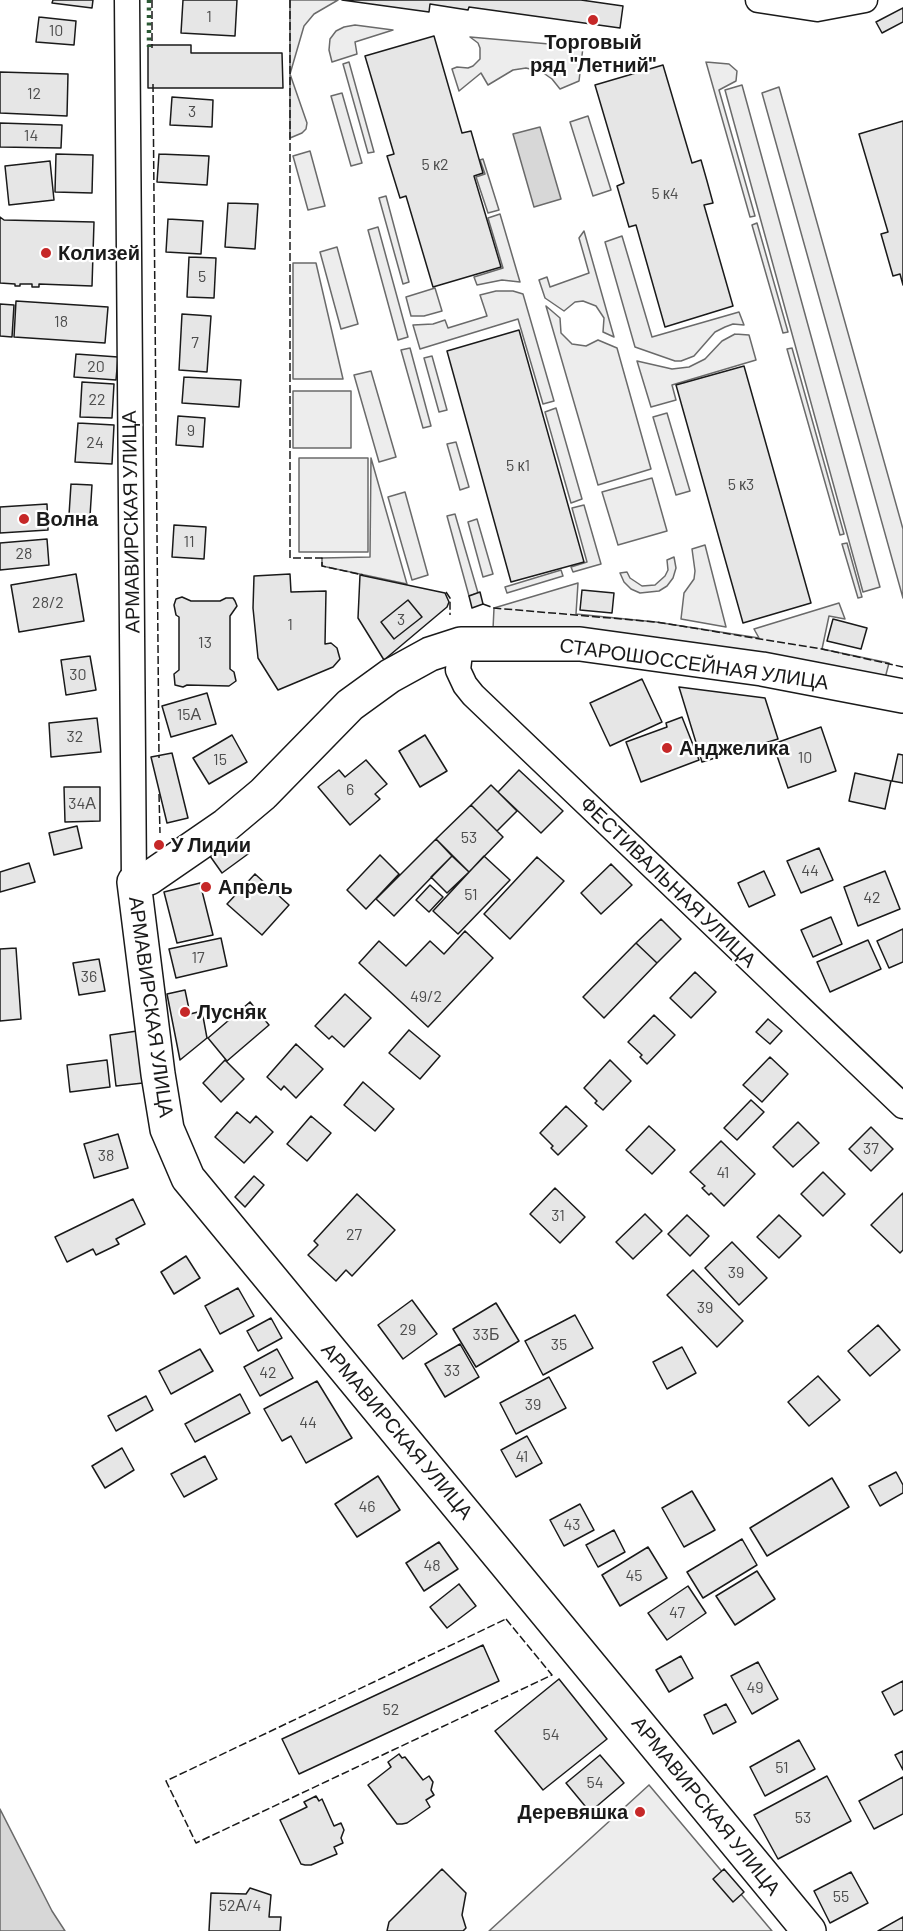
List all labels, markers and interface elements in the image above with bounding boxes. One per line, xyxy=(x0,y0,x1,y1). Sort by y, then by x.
house number: 1 xyxy=(206,7,212,27)
marker: Торговый ряд "Летний" xyxy=(586,13,600,27)
house number: 10 xyxy=(49,21,63,41)
place label: Торговый ряд "Летний" xyxy=(530,30,656,77)
house number: 12 xyxy=(27,84,41,104)
house number: 3 xyxy=(188,102,196,122)
house number: 14 xyxy=(24,126,38,146)
house number: 5 к2 xyxy=(422,155,448,175)
house number: 5 к4 xyxy=(651,184,679,204)
place label: Колизей xyxy=(58,241,140,265)
marker: Колизей xyxy=(39,246,53,260)
house number: 5 xyxy=(198,267,206,287)
house number: 18 xyxy=(54,312,68,332)
house number: 7 xyxy=(191,333,199,353)
house number: 20 xyxy=(87,357,105,377)
house number: 22 xyxy=(88,390,106,410)
street label: АРМАВИРСКАЯ УЛИЦА xyxy=(117,410,145,634)
house number: 9 xyxy=(187,421,195,441)
house number: 24 xyxy=(86,433,104,453)
house number: 5 к1 xyxy=(506,456,530,476)
house number: 5 к3 xyxy=(728,475,754,495)
place label: Волна xyxy=(36,507,98,531)
marker: Волна xyxy=(17,512,31,526)
house number: 11 xyxy=(183,532,195,552)
house number: 28 xyxy=(16,544,32,564)
house number: 28/2 xyxy=(32,593,64,613)
house number: 3 xyxy=(397,610,405,630)
house number: 1 xyxy=(287,615,293,635)
house number: 13 xyxy=(198,633,212,653)
street label: СТАРОШОССЕЙНАЯ УЛИЦА xyxy=(558,633,830,695)
house number: 30 xyxy=(69,665,87,685)
house number: 15А xyxy=(177,705,201,725)
house number: 32 xyxy=(67,727,83,747)
place label: Анджелика xyxy=(679,736,789,760)
marker: Анджелика xyxy=(660,741,674,755)
house number: 10 xyxy=(798,748,812,768)
house number: 15 xyxy=(213,750,227,770)
house number: 6 xyxy=(346,780,354,800)
street label: ФЕСТИВАЛЬНАЯ УЛИЦА xyxy=(575,792,761,972)
house number: 34А xyxy=(68,794,96,814)
house number: 53 xyxy=(461,828,477,848)
place label: У Лидии xyxy=(171,833,251,857)
marker: У Лидии xyxy=(152,838,166,852)
house number: 44 xyxy=(801,861,819,881)
place label: Апрель xyxy=(218,875,293,899)
marker: Апрель xyxy=(199,880,213,894)
house number: 51 xyxy=(464,885,478,905)
house number: 42 xyxy=(863,888,881,908)
street label: АРМАВИРСКАЯ УЛИЦА xyxy=(124,895,178,1119)
house number: 17 xyxy=(191,948,205,968)
house number: 36 xyxy=(81,967,97,987)
house number: 49/2 xyxy=(410,987,442,1007)
place label: Лусняк xyxy=(197,1000,267,1024)
marker: Лусняк xyxy=(178,1005,192,1019)
house number: 37 xyxy=(863,1139,879,1159)
house number: 38 xyxy=(98,1146,114,1166)
house number: 41 xyxy=(717,1163,729,1183)
house number: 31 xyxy=(551,1206,565,1226)
house number: 27 xyxy=(346,1225,362,1245)
house number: 39 xyxy=(728,1263,744,1283)
house number: 39 xyxy=(697,1298,713,1318)
house number: 29 xyxy=(400,1320,416,1340)
house number: 33Б xyxy=(473,1325,499,1345)
house number: 35 xyxy=(551,1335,567,1355)
street label: АРМАВИРСКАЯ УЛИЦА xyxy=(316,1338,478,1524)
house number: 33 xyxy=(444,1361,460,1381)
house number: 42 xyxy=(259,1363,277,1383)
house number: 39 xyxy=(525,1395,541,1415)
house number: 44 xyxy=(299,1413,317,1433)
house number: 41 xyxy=(516,1447,528,1467)
house number: 46 xyxy=(358,1497,376,1517)
house number: 43 xyxy=(563,1515,581,1535)
house number: 48 xyxy=(423,1556,441,1576)
house number: 45 xyxy=(625,1566,643,1586)
house number: 47 xyxy=(669,1603,685,1623)
house number: 49 xyxy=(746,1678,764,1698)
house number: 52 xyxy=(383,1700,399,1720)
street label: АРМАВИРСКАЯ УЛИЦА xyxy=(627,1712,785,1900)
house number: 54 xyxy=(542,1725,560,1745)
house number: 51 xyxy=(775,1758,789,1778)
house number: 54 xyxy=(586,1773,604,1793)
place label: Деревяшка xyxy=(518,1800,628,1824)
marker: Деревяшка xyxy=(633,1805,647,1819)
house number: 53 xyxy=(795,1808,811,1828)
house number: 55 xyxy=(833,1887,849,1907)
house number: 52А/4 xyxy=(219,1896,261,1916)

